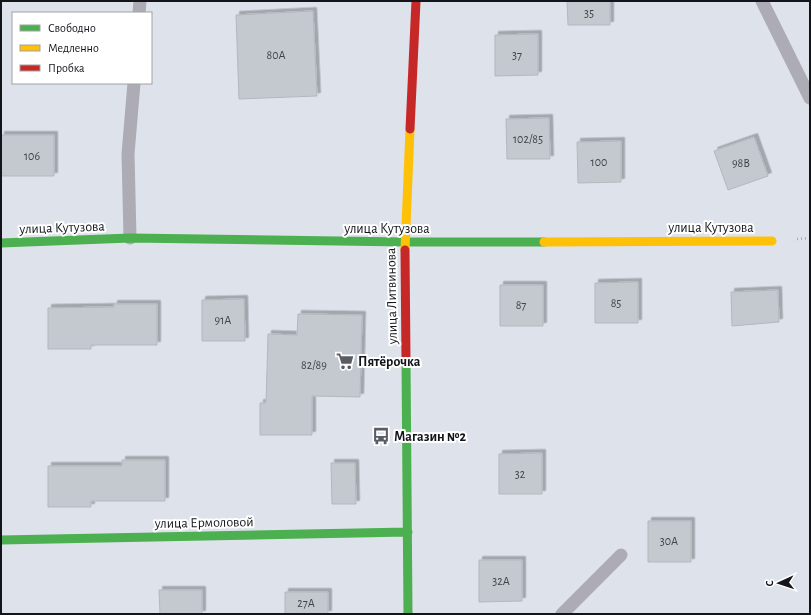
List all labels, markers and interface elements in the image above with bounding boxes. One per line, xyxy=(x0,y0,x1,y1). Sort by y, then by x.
house number: 35 xyxy=(584,7,594,19)
legend xyxy=(12,12,152,84)
text: Свободно xyxy=(48,22,96,34)
text: Медленно xyxy=(48,42,99,54)
house number: 80А xyxy=(266,49,286,61)
house number: 37 xyxy=(512,49,522,61)
text: Пробка xyxy=(48,62,85,74)
house number: 102/85 xyxy=(513,133,543,145)
house number: 106 xyxy=(24,150,40,162)
house number: 100 xyxy=(591,156,607,168)
house number: 98В xyxy=(732,157,750,169)
street label: улица Кутузова xyxy=(18,219,106,237)
street label: улица Кутузова xyxy=(667,221,754,235)
street label: улица Кутузова xyxy=(343,222,430,236)
street label: улица Литвинова xyxy=(384,247,400,345)
house number: 85 xyxy=(611,297,621,309)
house number: 87 xyxy=(516,299,526,311)
house number: 91А xyxy=(215,314,231,326)
supermarket icon: Пятёрочка xyxy=(335,351,355,371)
place label: Пятёрочка xyxy=(358,355,421,369)
house number: 82/89 xyxy=(301,359,327,371)
bus stop icon: Магазин №2 xyxy=(371,426,391,446)
place label: Магазин №2 xyxy=(394,430,467,444)
house number: 32 xyxy=(515,468,526,480)
street label: улица Ермоловой xyxy=(153,515,254,531)
house number: 30А xyxy=(660,535,678,547)
north arrow xyxy=(759,563,799,603)
house number: 32А xyxy=(492,575,510,587)
text: С xyxy=(764,580,775,587)
house number: 27А xyxy=(297,597,315,609)

